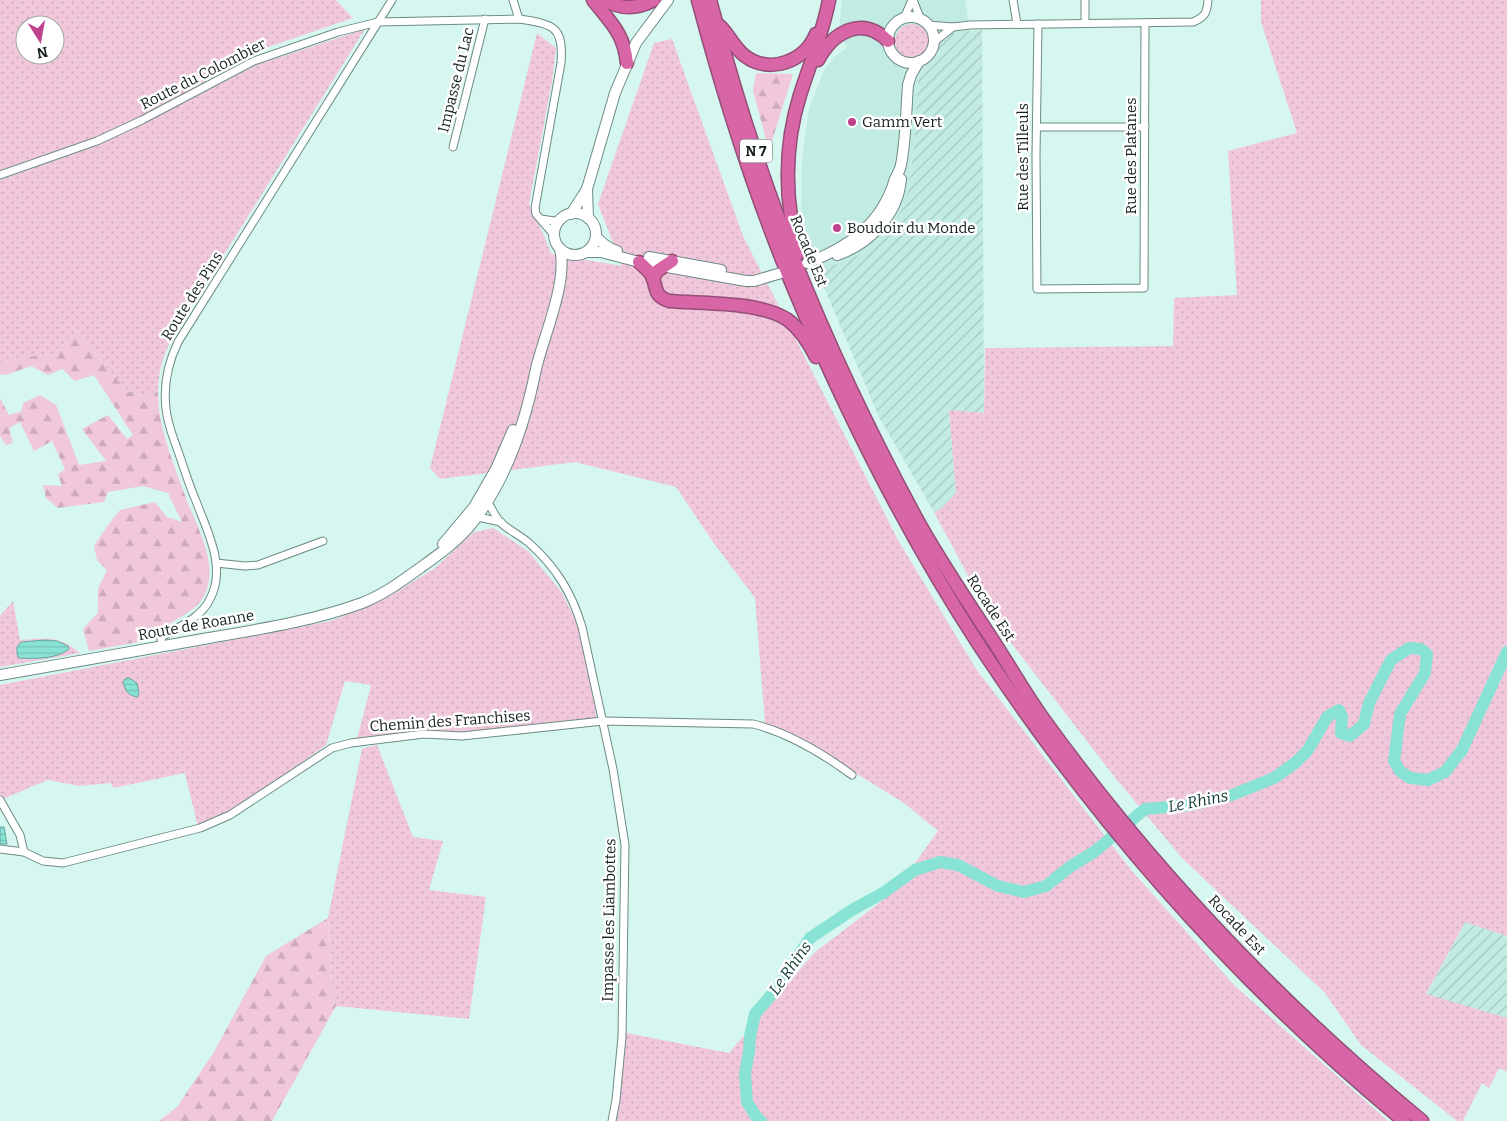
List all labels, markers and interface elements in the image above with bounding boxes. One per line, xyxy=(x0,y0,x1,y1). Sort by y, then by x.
north arrow xyxy=(15,15,65,65)
street label: Impasse du Lac xyxy=(434,25,478,134)
street label: Route du Colombier xyxy=(137,34,269,113)
text: N xyxy=(35,43,49,62)
street label: Rue des Platanes xyxy=(1122,98,1140,214)
street label: Rue des Tilleuls xyxy=(1014,103,1032,211)
place label: Gamm Vert xyxy=(862,113,943,131)
marker: Gamm Vert xyxy=(846,116,858,128)
road number: N 7 xyxy=(740,140,772,162)
street label: Rocade Est xyxy=(787,213,832,290)
place label: Boudoir du Monde xyxy=(847,219,976,237)
marker: Boudoir du Monde xyxy=(831,222,843,234)
street label: Route des Pins xyxy=(158,248,226,344)
street label: Rocade Est xyxy=(963,571,1019,645)
street label: Route de Roanne xyxy=(137,606,255,644)
street label: Chemin des Franchises xyxy=(369,706,531,736)
water label: Le Rhins xyxy=(1166,786,1230,816)
street label: Impasse les Liambottes xyxy=(599,838,619,1002)
street label: Rocade Est xyxy=(1205,891,1270,959)
water label: Le Rhins xyxy=(765,937,815,998)

